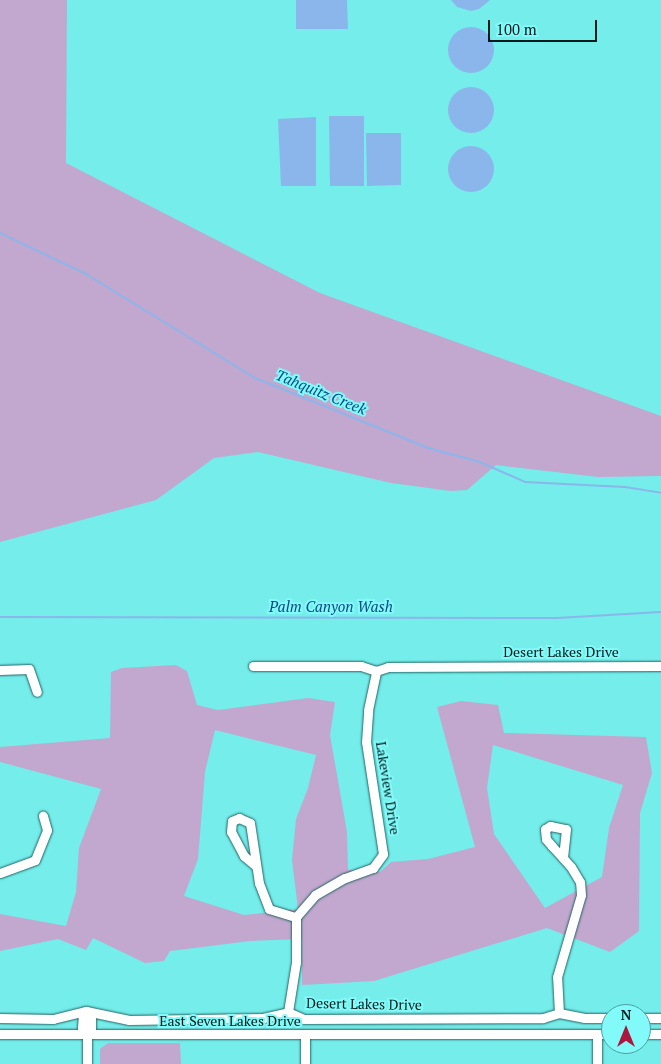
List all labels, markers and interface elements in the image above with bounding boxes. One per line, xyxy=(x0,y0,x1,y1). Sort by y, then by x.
scale bar xyxy=(491,10,600,42)
text: 100 m xyxy=(496,19,537,39)
water label: Tahquitz Creek xyxy=(273,366,369,418)
water label: Palm Canyon Wash xyxy=(269,598,393,616)
street label: Desert Lakes Drive xyxy=(503,644,619,660)
street label: Lakeview Drive xyxy=(372,740,404,836)
street label: Desert Lakes Drive xyxy=(306,995,422,1013)
north arrow xyxy=(601,1004,651,1054)
text: N xyxy=(621,1005,631,1024)
street label: East Seven Lakes Drive xyxy=(159,1013,301,1029)

